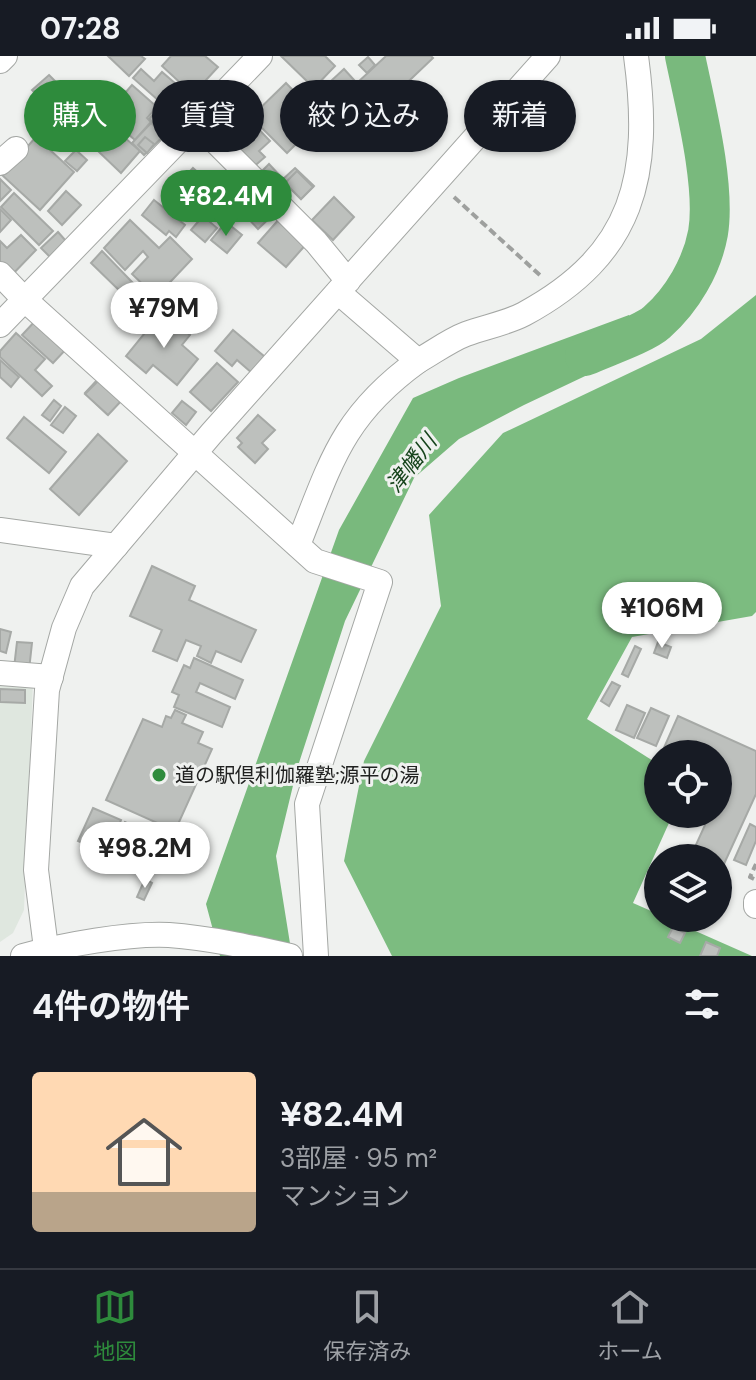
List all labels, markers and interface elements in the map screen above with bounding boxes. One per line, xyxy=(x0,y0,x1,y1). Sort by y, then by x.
text: 07:28 xyxy=(40,9,121,48)
chip: 購入 xyxy=(24,80,136,152)
chip: 賃貸 xyxy=(152,80,264,152)
chip: 絞り込み xyxy=(280,80,448,152)
chip: 新着 xyxy=(464,80,576,152)
pin: ¥82.4M xyxy=(161,170,291,238)
text: ¥82.4M xyxy=(179,179,273,213)
pin: ¥79M xyxy=(117,282,211,350)
text: ¥79M xyxy=(129,291,199,325)
water label: 津幡川 xyxy=(380,427,444,498)
pin: ¥106M xyxy=(606,582,718,650)
text: ¥106M xyxy=(620,591,704,625)
map controls xyxy=(644,740,732,932)
button: locate xyxy=(644,740,732,828)
place label: 道の駅倶利伽羅塾;源平の湯 xyxy=(175,762,420,788)
marker: 道の駅倶利伽羅塾;源平の湯 xyxy=(150,766,168,784)
pin: ¥98.2M xyxy=(80,822,210,890)
text: ¥98.2M xyxy=(98,831,192,865)
button: layers xyxy=(644,844,732,932)
icon: filters xyxy=(680,982,724,1026)
text: 4件の物件 xyxy=(32,984,190,1029)
text: ¥82.4M xyxy=(280,1092,404,1137)
icon: home xyxy=(96,1104,192,1200)
text: 3部屋 · 95 m² xyxy=(280,1141,437,1175)
text: マンション xyxy=(280,1179,410,1213)
tab: 地図 xyxy=(93,1285,137,1366)
tab: 保存済み xyxy=(323,1285,411,1366)
tab: ホーム xyxy=(598,1285,663,1366)

